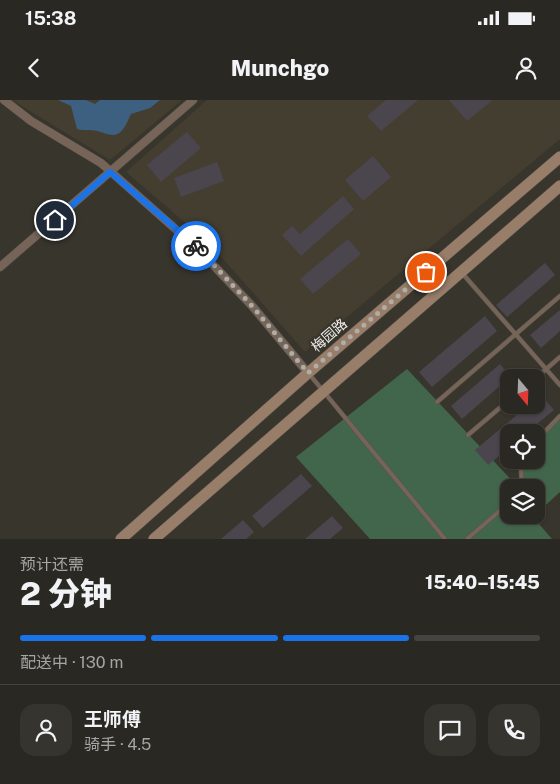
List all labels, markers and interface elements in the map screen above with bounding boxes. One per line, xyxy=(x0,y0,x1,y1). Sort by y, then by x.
text: 15:38 xyxy=(25,7,76,29)
icon: back xyxy=(20,54,48,82)
icon: person xyxy=(512,54,540,82)
text: Munchgo xyxy=(231,55,329,81)
pin xyxy=(34,199,76,241)
icon: home xyxy=(41,206,69,234)
courier xyxy=(171,221,221,271)
icon: bike xyxy=(182,232,210,260)
pin xyxy=(405,251,447,293)
icon: bag xyxy=(412,258,440,286)
street label: 梅园路 xyxy=(308,315,350,355)
north arrow xyxy=(500,369,545,414)
map controls xyxy=(500,369,545,524)
button: locate xyxy=(500,424,545,469)
button: layers xyxy=(500,479,545,524)
text: 预计还需 xyxy=(20,555,84,574)
text: 15:40–15:45 xyxy=(425,571,540,593)
text: 2 分钟 xyxy=(20,575,112,612)
text: 配送中 · 130 m xyxy=(20,653,123,672)
button: person xyxy=(20,704,72,756)
button: chat xyxy=(424,704,476,756)
button: phone xyxy=(488,704,540,756)
text: 王师傅 xyxy=(84,708,141,730)
text: 骑手 · 4.5 xyxy=(84,735,151,754)

